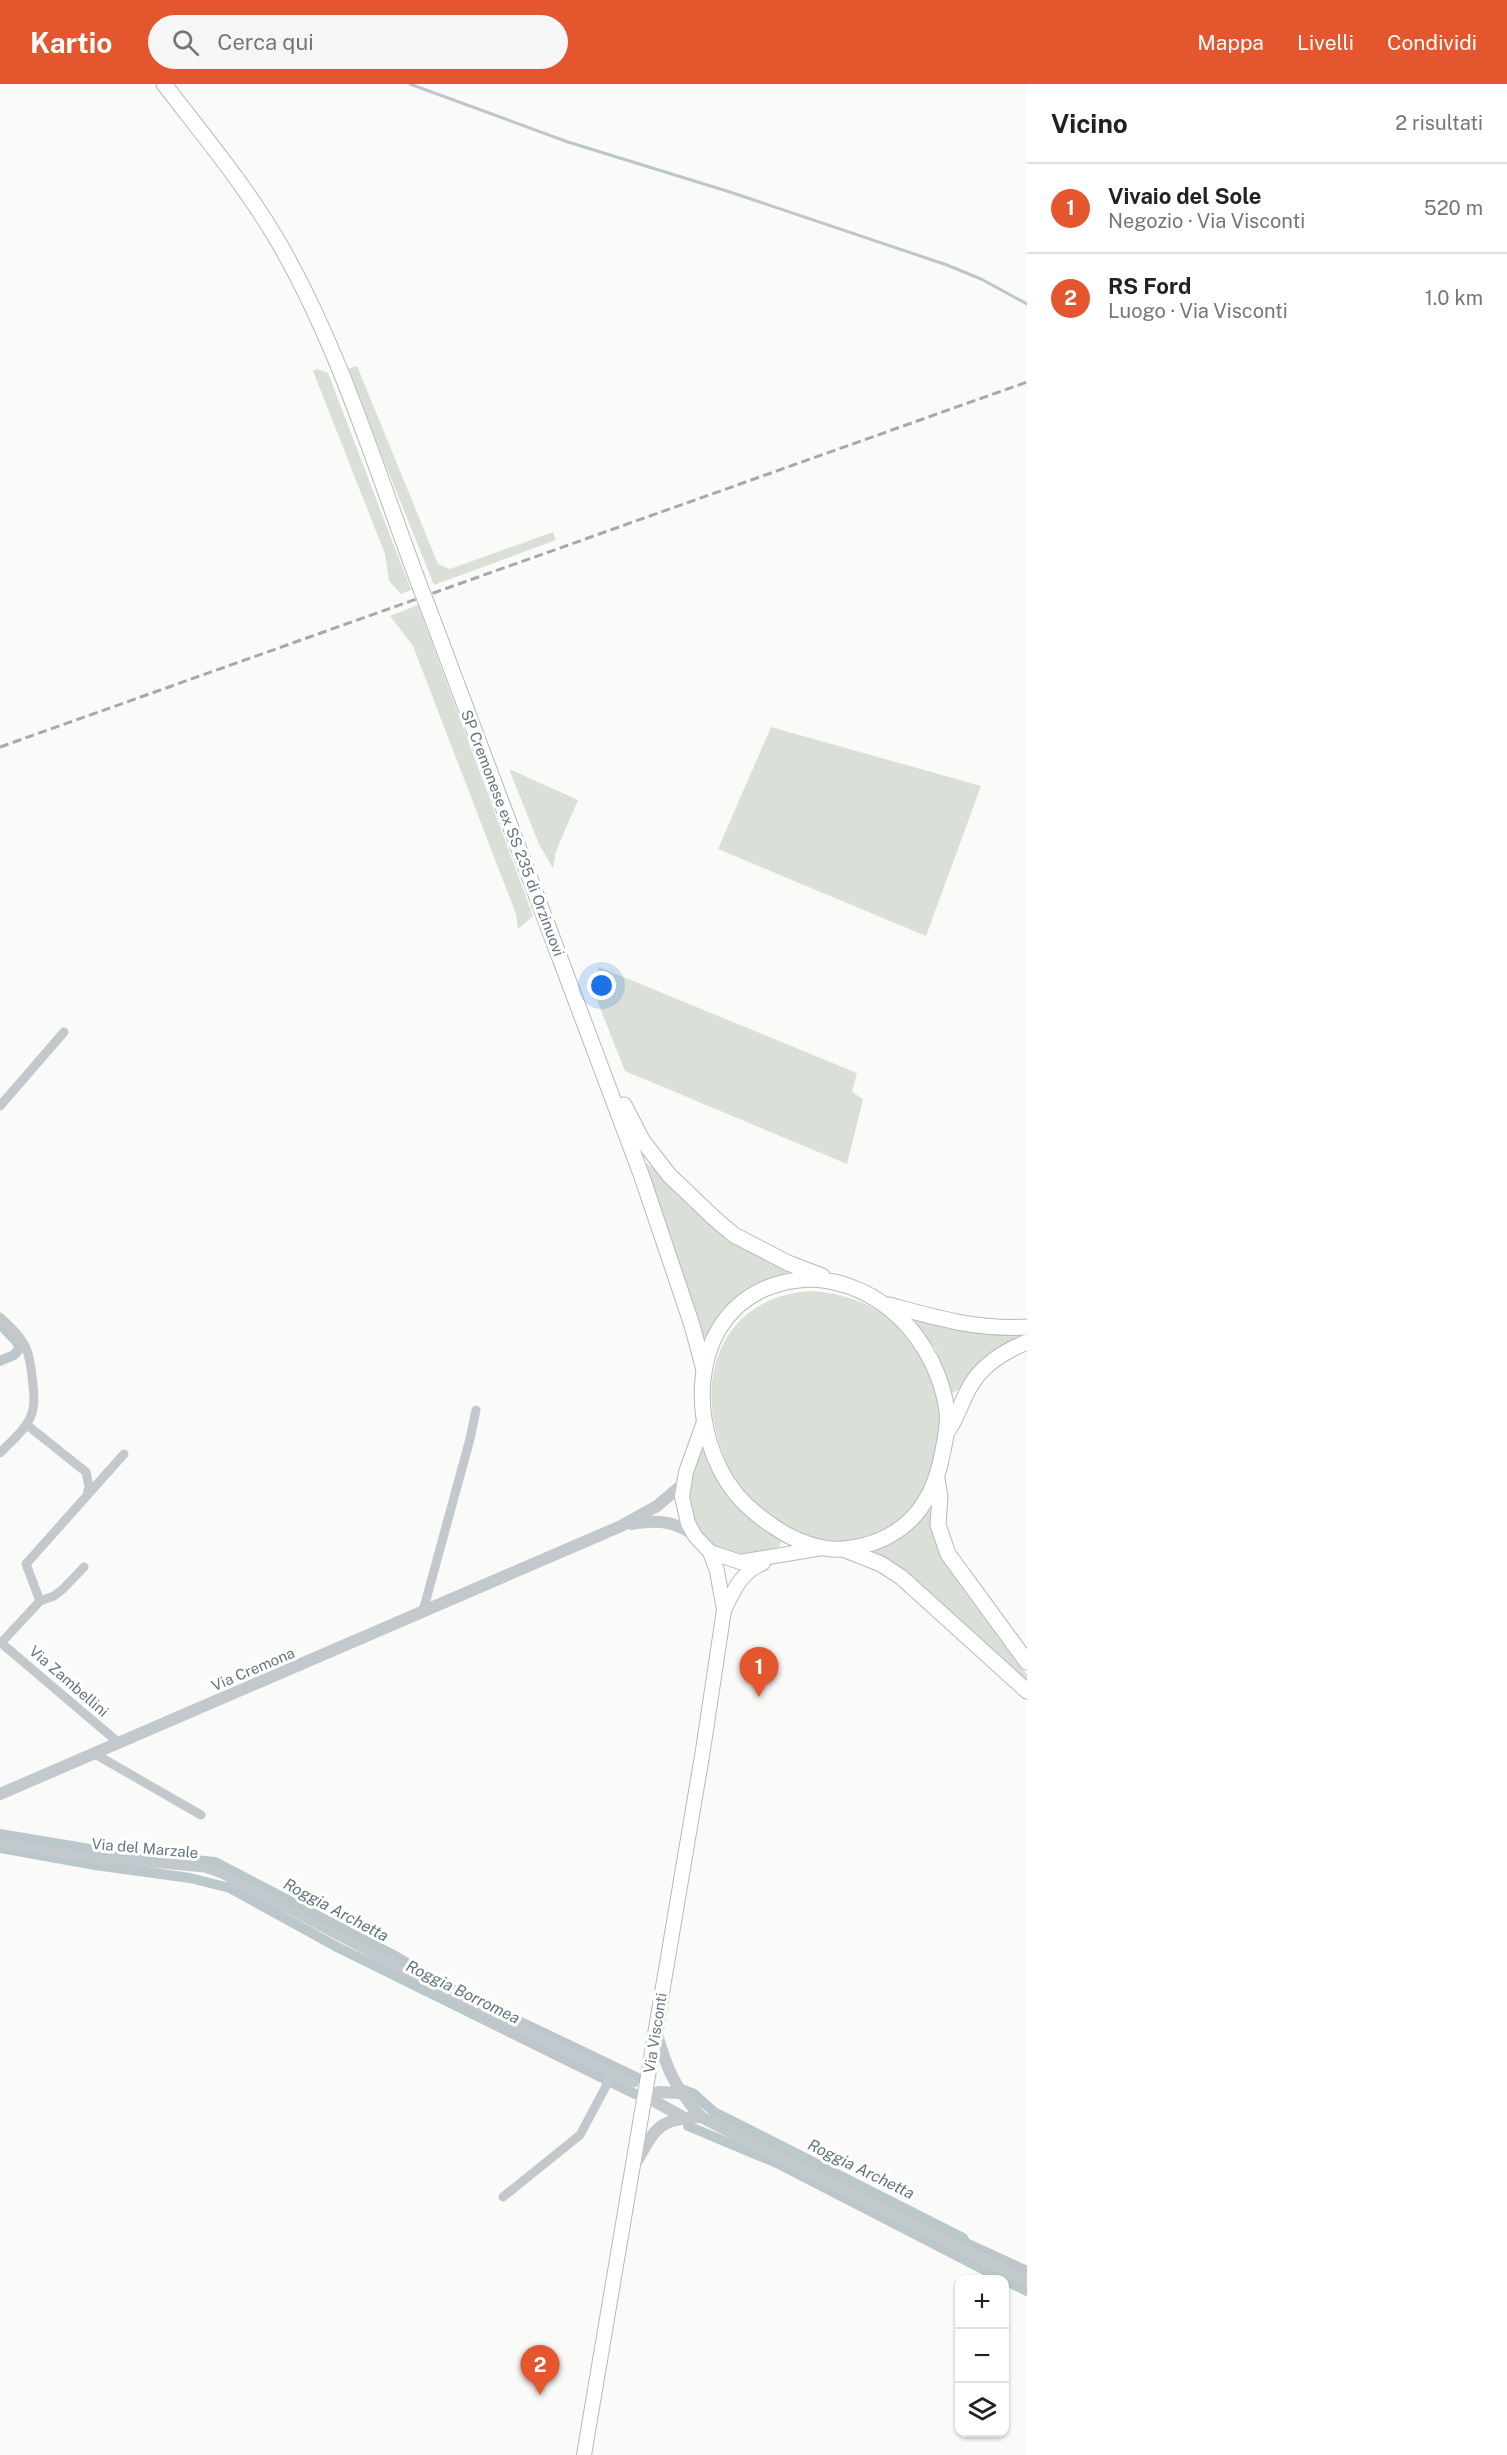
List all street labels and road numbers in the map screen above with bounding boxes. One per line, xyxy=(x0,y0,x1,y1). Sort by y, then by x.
street label: SP Cremonese ex SS 235 di Orzinuovi xyxy=(458,707,568,959)
street label: Via Zambellini xyxy=(26,1642,112,1720)
street label: Via Cremona xyxy=(209,1644,297,1694)
street label: Via del Marzale xyxy=(91,1835,199,1861)
street label: Via Visconti xyxy=(640,1992,670,2074)

